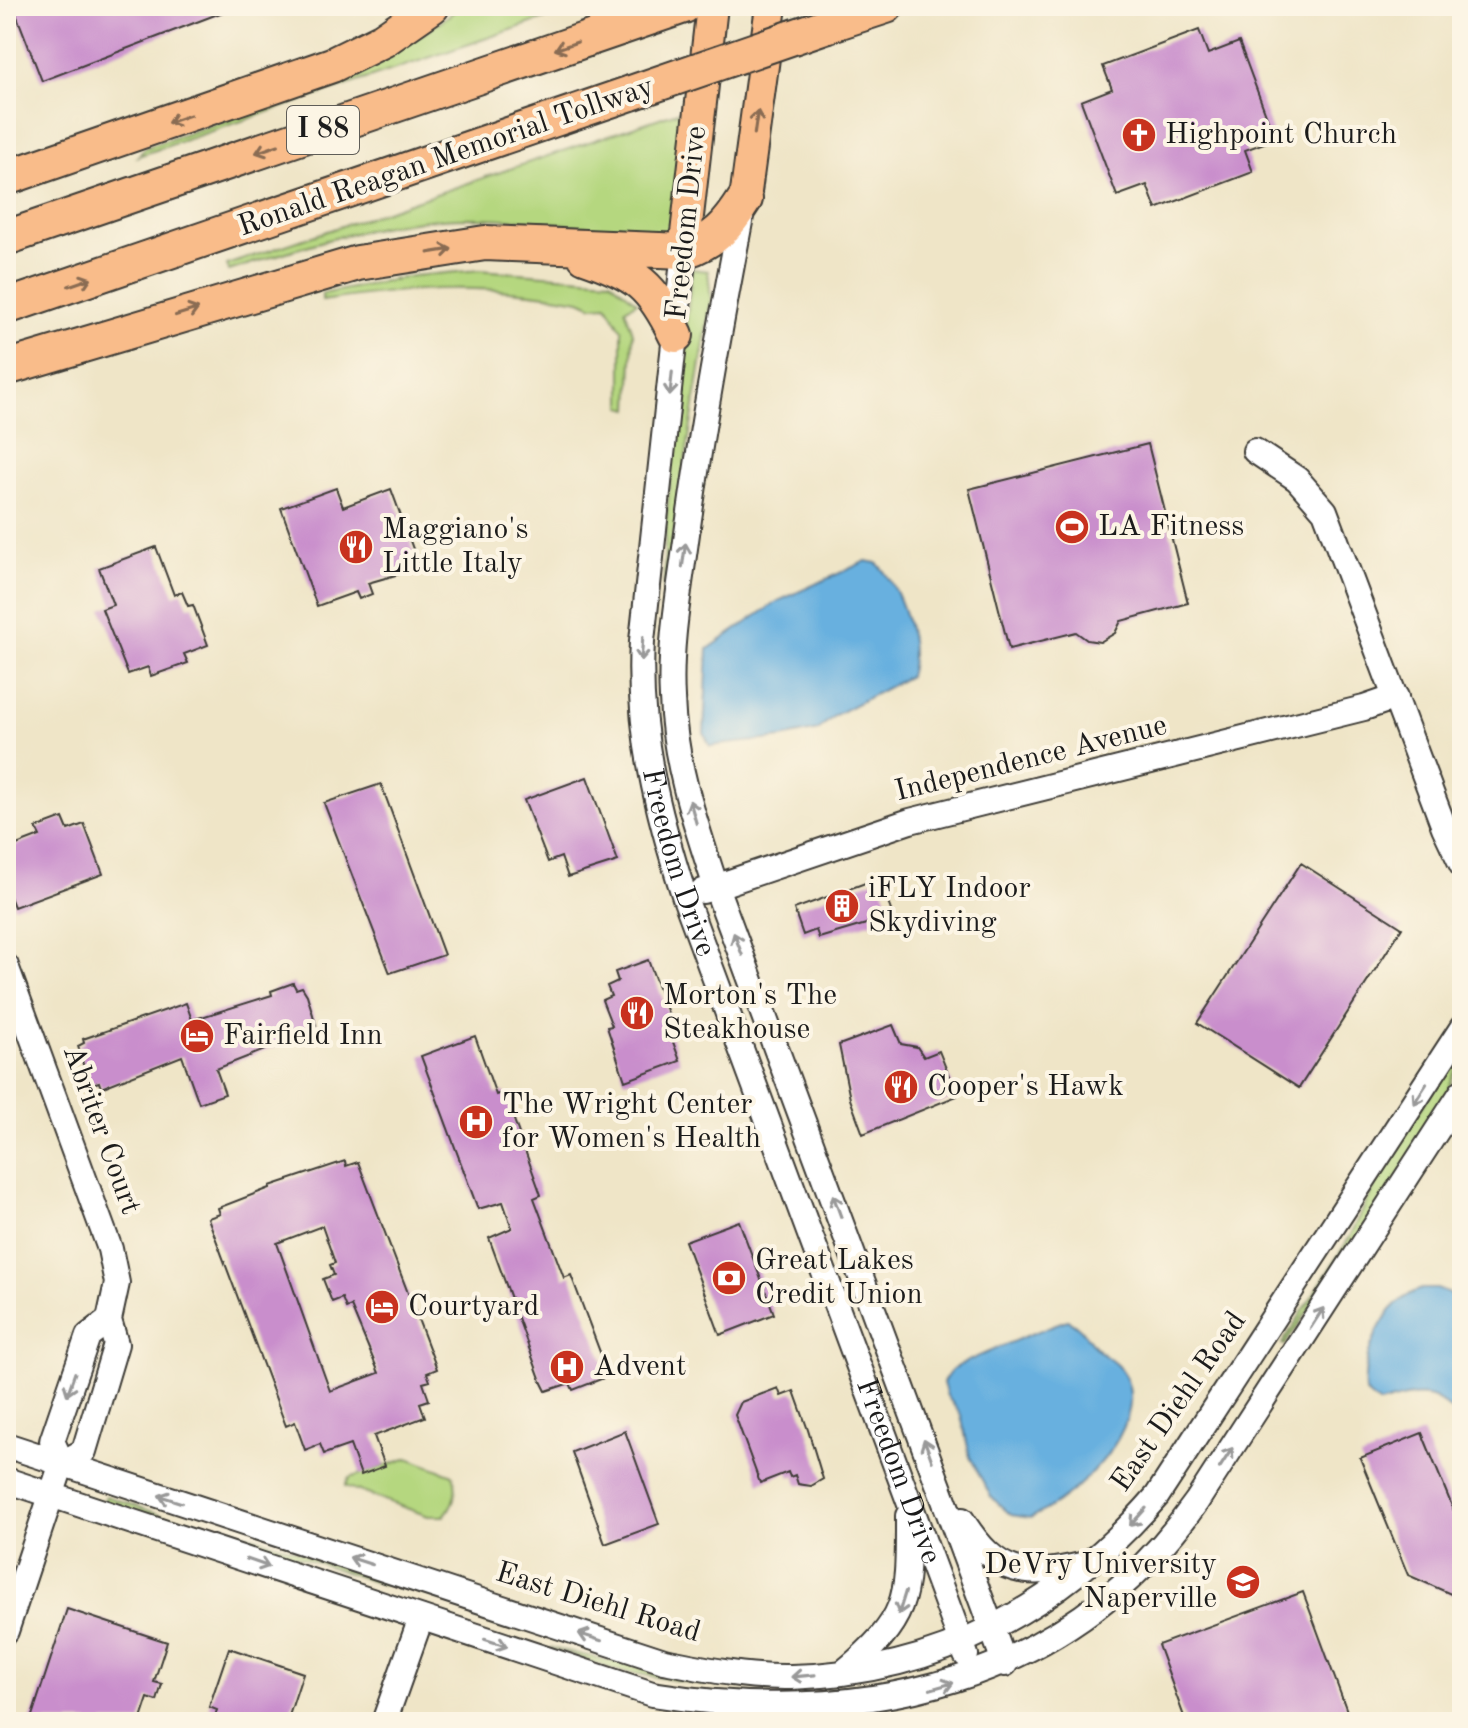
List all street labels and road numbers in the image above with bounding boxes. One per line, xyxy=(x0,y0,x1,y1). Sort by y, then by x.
street label: Ronald Reagan Memorial Tollway xyxy=(234,72,658,242)
road number: I 88 xyxy=(287,106,359,154)
street label: Freedom Drive xyxy=(662,124,712,322)
street label: Independence Avenue xyxy=(892,711,1170,807)
street label: Freedom Drive xyxy=(636,766,720,961)
street label: Abriter Court xyxy=(57,1041,145,1219)
street label: East Diehl Road xyxy=(1106,1306,1252,1498)
street label: Freedom Drive xyxy=(850,1375,946,1568)
street label: East Diehl Road xyxy=(492,1558,704,1648)

